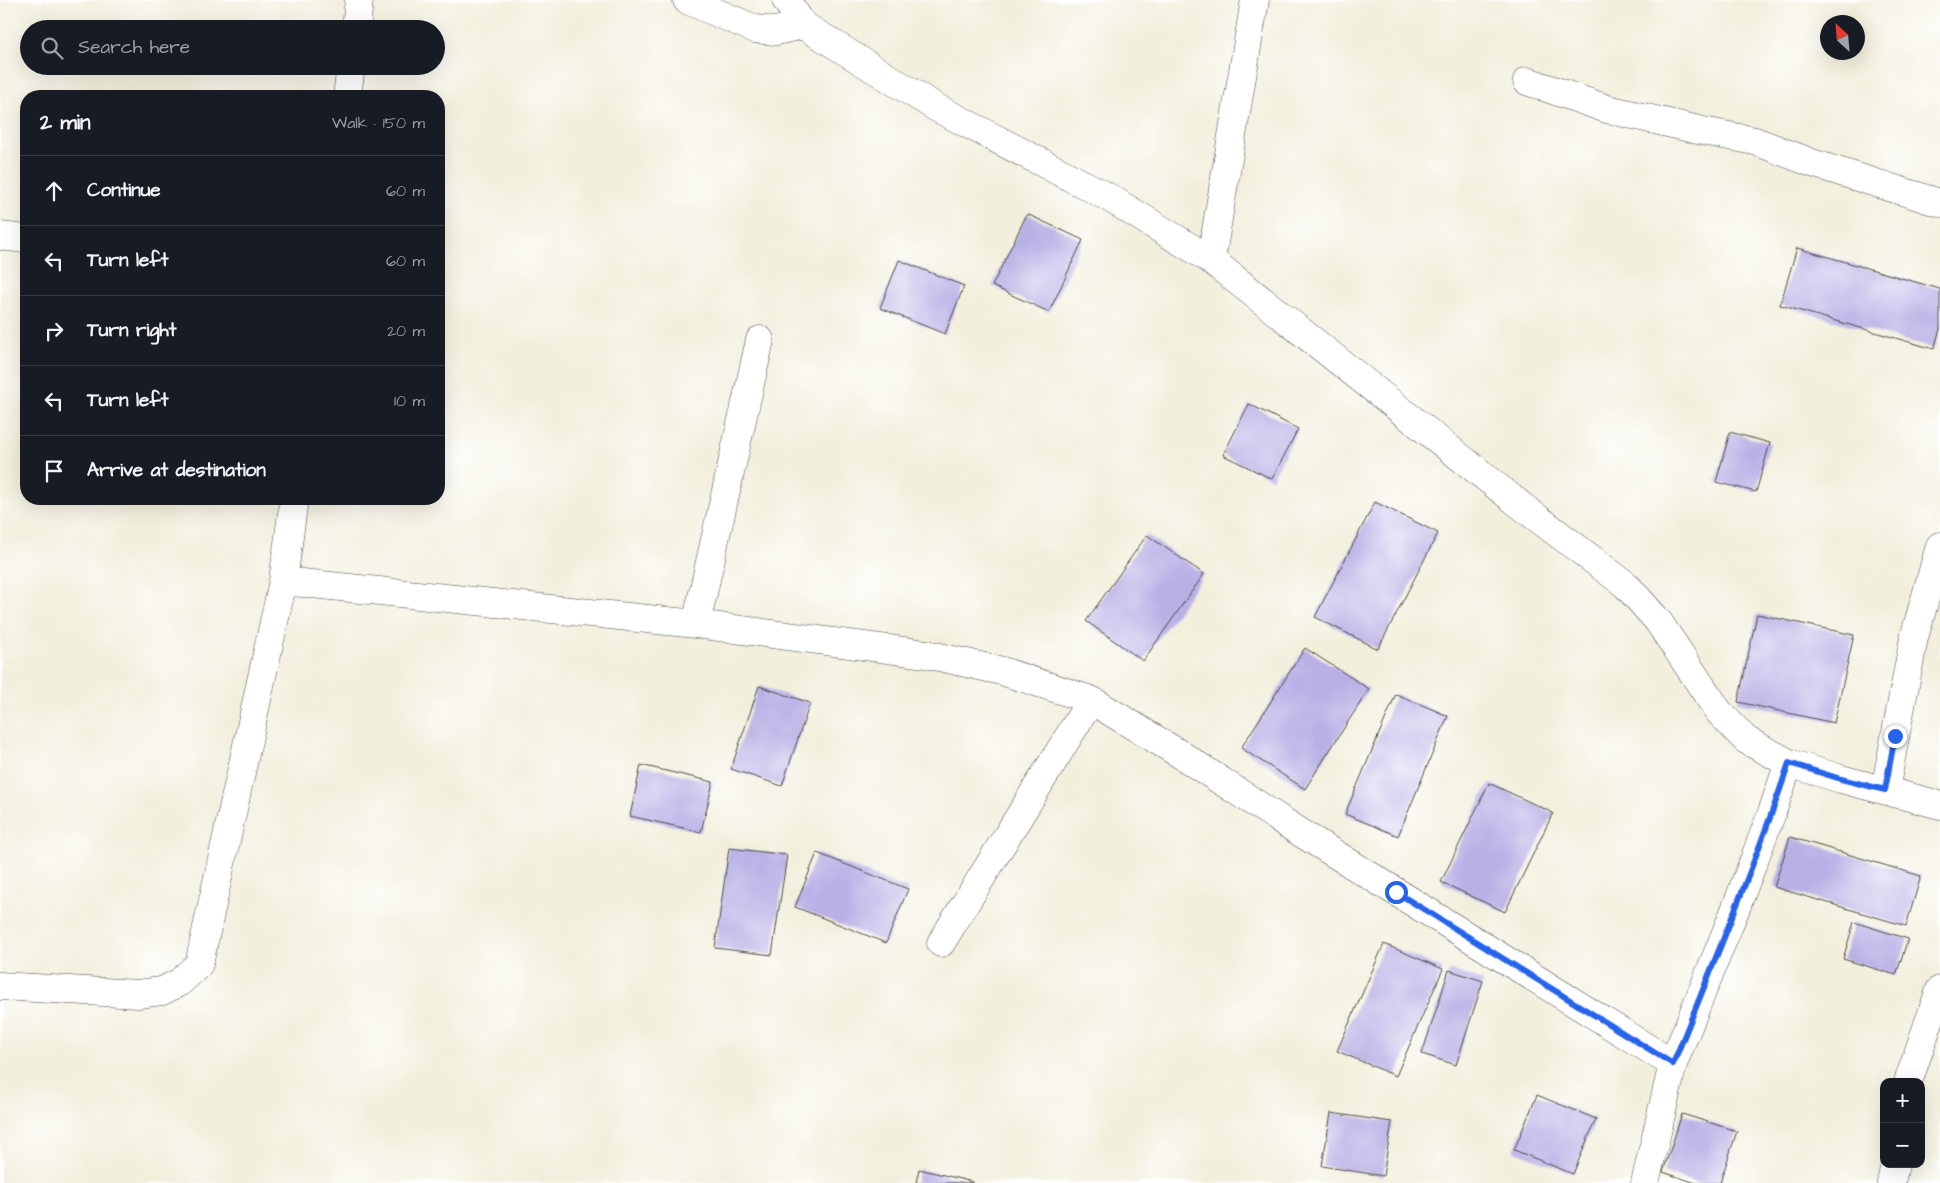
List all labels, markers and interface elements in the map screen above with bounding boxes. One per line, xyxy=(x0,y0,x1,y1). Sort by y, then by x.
north arrow xyxy=(1820,15,1865,60)
search box xyxy=(20,20,445,75)
icon: search xyxy=(38,34,66,62)
text: Search here xyxy=(78,34,190,61)
text: 2 min xyxy=(40,108,90,137)
text: Walk · 150 m xyxy=(332,112,425,134)
icon: ahead xyxy=(40,177,68,205)
text: Continue xyxy=(87,177,161,204)
text: 60 m xyxy=(386,180,425,202)
icon: left xyxy=(40,247,68,275)
text: Turn left xyxy=(87,247,168,274)
text: 60 m xyxy=(386,250,425,272)
icon: right xyxy=(40,317,68,345)
text: Turn right xyxy=(87,317,176,344)
text: 20 m xyxy=(387,320,425,342)
icon: left xyxy=(40,387,68,415)
text: Turn left xyxy=(87,387,168,414)
text: 10 m xyxy=(394,390,425,412)
icon: arrive xyxy=(40,457,68,485)
text: Arrive at destination xyxy=(87,457,266,484)
route end xyxy=(1884,725,1907,748)
route start xyxy=(1385,881,1408,904)
map controls xyxy=(1880,1078,1925,1168)
button: + xyxy=(1880,1078,1925,1123)
button: − xyxy=(1880,1123,1925,1168)

